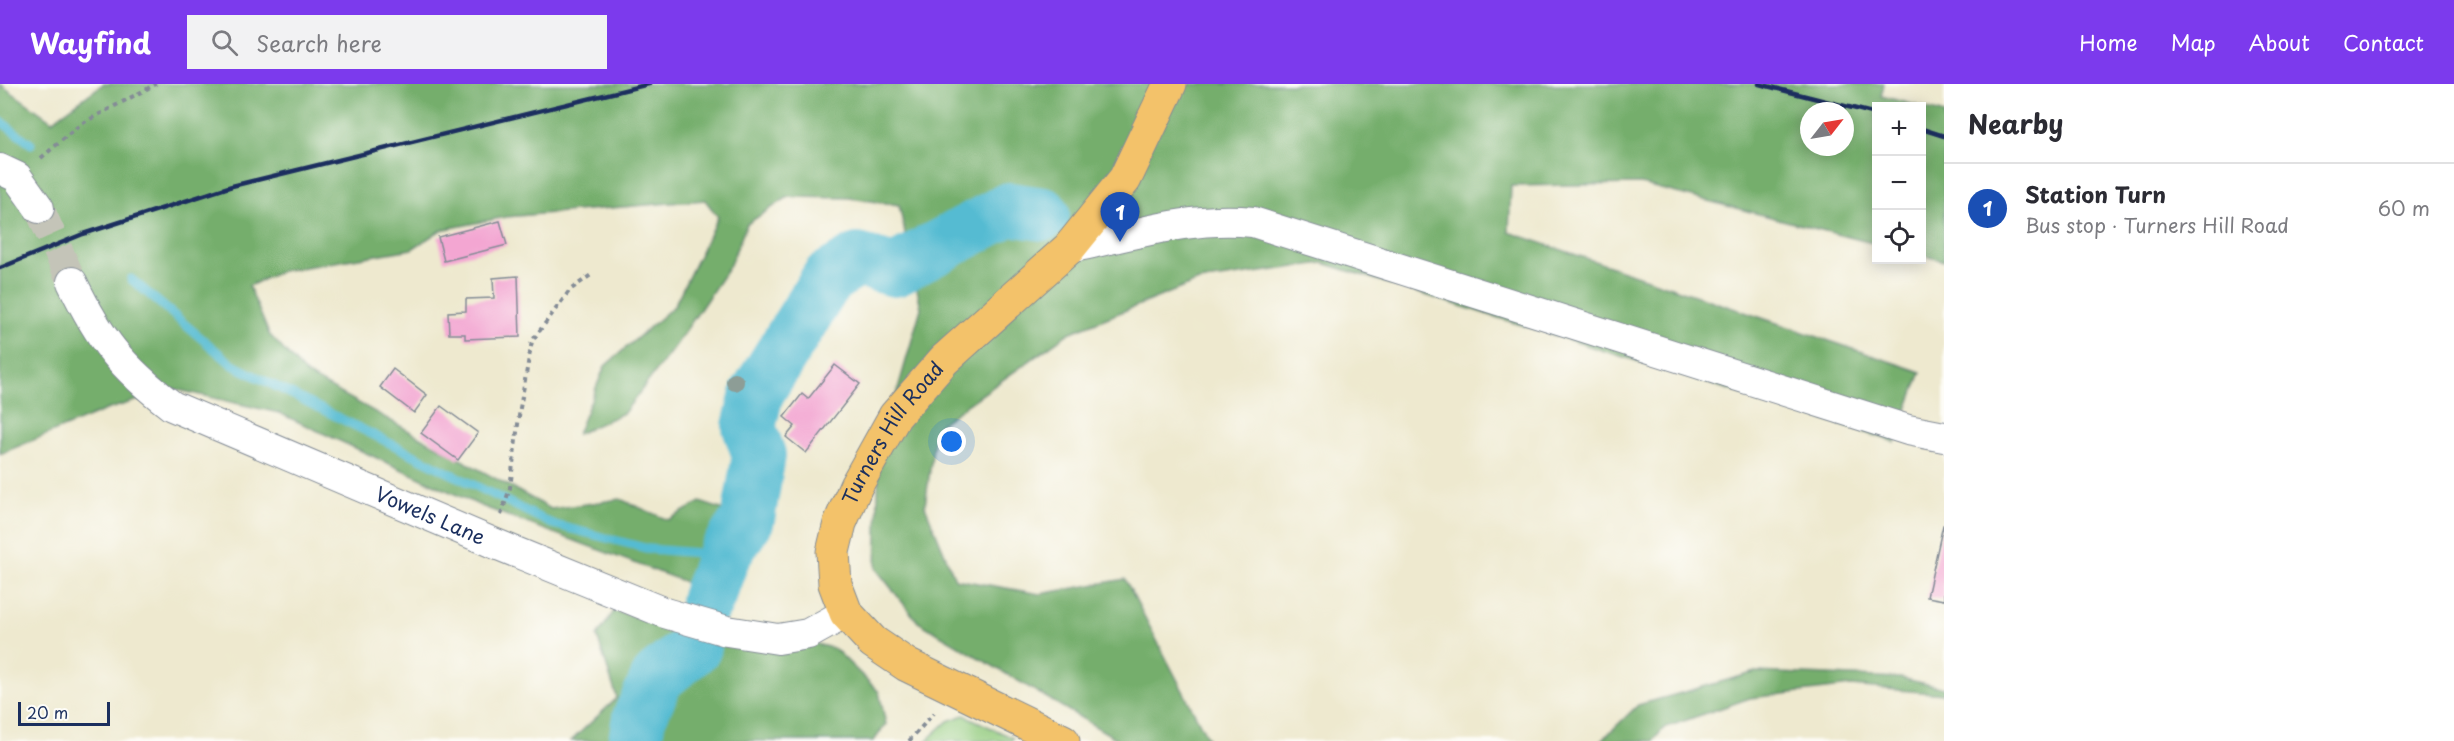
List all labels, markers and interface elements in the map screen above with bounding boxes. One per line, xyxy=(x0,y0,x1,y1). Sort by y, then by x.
search box xyxy=(187,15,607,69)
text: Wayfind xyxy=(30,21,151,64)
icon: search xyxy=(208,26,241,59)
text: Search here xyxy=(256,26,382,59)
text: Home xyxy=(2079,26,2138,58)
text: Map xyxy=(2171,26,2216,58)
text: About xyxy=(2249,26,2310,58)
text: Contact xyxy=(2343,26,2424,58)
north arrow xyxy=(1800,102,1854,156)
map controls xyxy=(1872,102,1926,264)
button: + xyxy=(1872,102,1926,156)
text: Nearby xyxy=(1968,104,2063,143)
button: − xyxy=(1872,156,1926,210)
text: Station Turn xyxy=(2025,177,2166,210)
pin: 1 xyxy=(1100,192,1140,242)
text: 1 xyxy=(1983,193,1992,223)
text: 60 m xyxy=(2378,193,2430,223)
button: locate xyxy=(1872,210,1926,264)
text: Bus stop · Turners Hill Road xyxy=(2025,210,2289,240)
street label: Turners Hill Road xyxy=(834,354,950,509)
your location xyxy=(937,427,966,456)
street label: Vowels Lane xyxy=(371,478,490,552)
scale bar xyxy=(18,699,110,726)
text: 20 m xyxy=(27,700,68,724)

